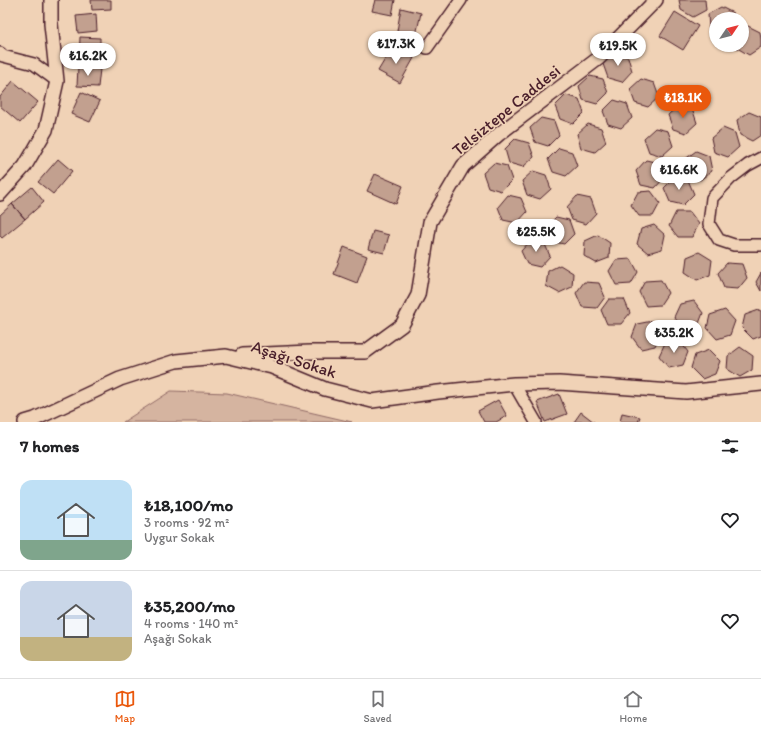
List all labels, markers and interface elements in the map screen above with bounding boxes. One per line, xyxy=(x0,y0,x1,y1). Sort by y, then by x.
north arrow xyxy=(709,12,749,52)
map controls xyxy=(709,12,749,52)
pin: ₺17.3K xyxy=(363,31,429,65)
pin: ₺19.5K xyxy=(585,33,651,67)
text: ₺17.3K xyxy=(377,36,415,51)
text: ₺19.5K xyxy=(599,38,637,53)
pin: ₺16.2K xyxy=(55,43,121,77)
text: ₺16.2K xyxy=(69,48,107,63)
street label: Telsiztepe Caddesi xyxy=(448,60,564,160)
pin: ₺18.1K xyxy=(650,85,716,119)
text: ₺18.1K xyxy=(664,90,702,105)
pin: ₺16.6K xyxy=(646,157,712,191)
text: ₺16.6K xyxy=(660,162,698,177)
pin: ₺25.5K xyxy=(503,219,569,253)
text: ₺25.5K xyxy=(517,224,556,239)
pin: ₺35.2K xyxy=(641,320,707,354)
text: ₺35.2K xyxy=(654,325,694,340)
street label: Aşağı Sokak xyxy=(249,336,339,382)
icon: filters xyxy=(719,435,741,457)
text: 7 homes xyxy=(20,436,80,456)
text: ₺18,100/mo xyxy=(144,495,233,515)
icon: home xyxy=(52,496,100,544)
icon: heart xyxy=(719,509,741,531)
text: 3 rooms · 92 m² xyxy=(144,515,229,530)
text: Uygur Sokak xyxy=(144,530,215,545)
text: ₺35,200/mo xyxy=(144,596,235,616)
icon: home xyxy=(52,597,100,645)
icon: heart xyxy=(719,610,741,632)
text: 4 rooms · 140 m² xyxy=(144,616,238,631)
text: Aşağı Sokak xyxy=(144,631,212,646)
tab: Map xyxy=(114,688,136,725)
tab: Saved xyxy=(364,688,392,725)
tab: Home xyxy=(619,688,647,725)

